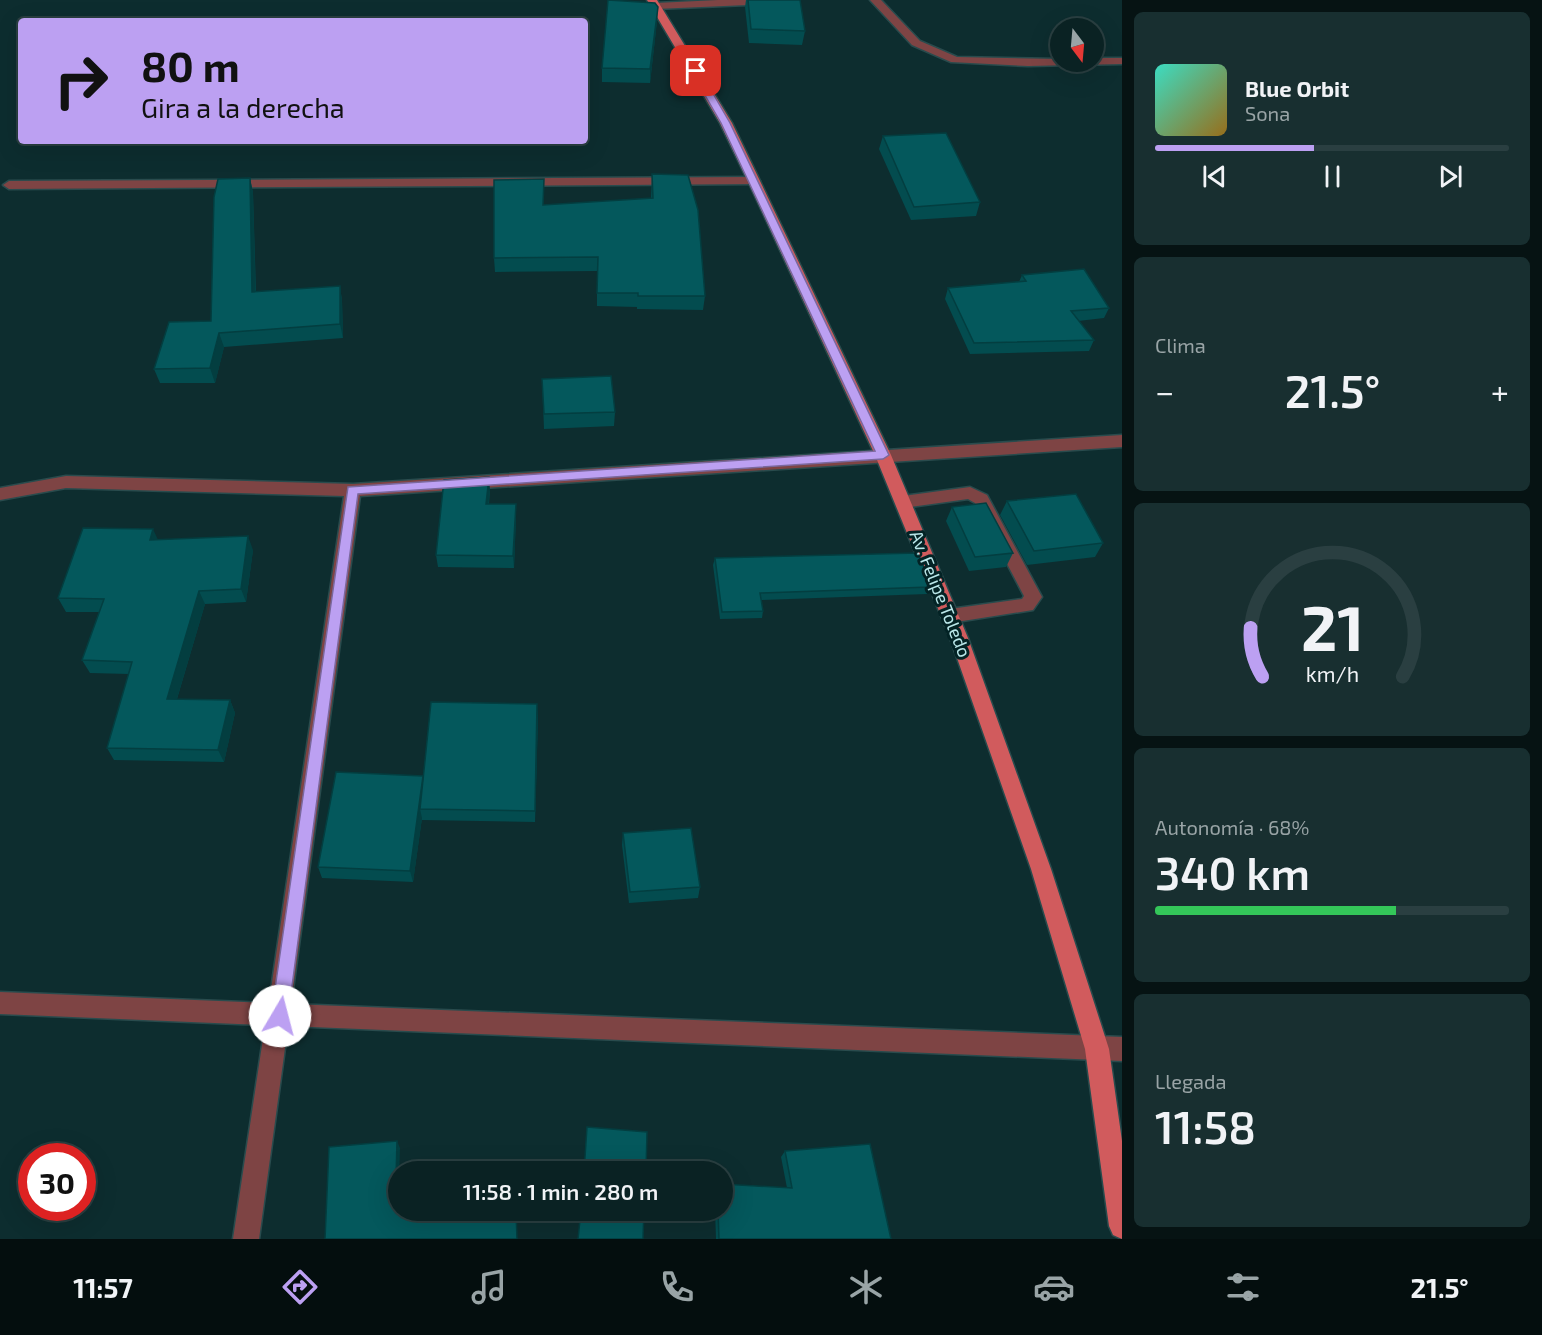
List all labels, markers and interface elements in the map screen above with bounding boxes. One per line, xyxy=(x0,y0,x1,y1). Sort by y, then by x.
north arrow xyxy=(1050,18,1104,72)
map controls xyxy=(1050,18,1104,72)
text: 80 m xyxy=(141,40,240,90)
icon: right xyxy=(42,42,120,120)
pin xyxy=(670,45,721,96)
icon: arrive xyxy=(679,54,712,87)
text: Blue Orbit xyxy=(1245,75,1349,101)
text: Gira a la derecha xyxy=(141,91,345,123)
text: Sona xyxy=(1245,101,1290,125)
icon: previous xyxy=(1198,160,1231,193)
icon: pause xyxy=(1316,160,1349,193)
icon: next xyxy=(1434,160,1467,193)
text: Clima xyxy=(1155,333,1206,357)
text: 21.5° xyxy=(1285,363,1380,417)
text: − xyxy=(1155,371,1174,411)
text: + xyxy=(1491,371,1509,411)
street label: Av. Felipe Toledo xyxy=(905,527,976,660)
text: 21 xyxy=(1300,589,1364,664)
text: km/h xyxy=(1305,661,1359,686)
text: Autonomía · 68% xyxy=(1155,815,1309,839)
text: 340 km xyxy=(1155,845,1310,899)
position arrow xyxy=(248,984,312,1048)
text: Llegada xyxy=(1155,1069,1226,1093)
text: 11:58 xyxy=(1155,1099,1256,1153)
speed limit sign: 30 xyxy=(18,1143,96,1221)
text: 11:58 · 1 min · 280 m xyxy=(463,1178,658,1204)
icon: directions xyxy=(279,1266,321,1308)
icon: music xyxy=(468,1266,510,1308)
icon: phone xyxy=(656,1266,698,1308)
icon: climate xyxy=(845,1266,887,1308)
icon: car xyxy=(1033,1266,1075,1308)
icon: filters xyxy=(1222,1266,1264,1308)
text: 11:57 xyxy=(73,1271,133,1303)
text: 21.5° xyxy=(1411,1271,1469,1303)

